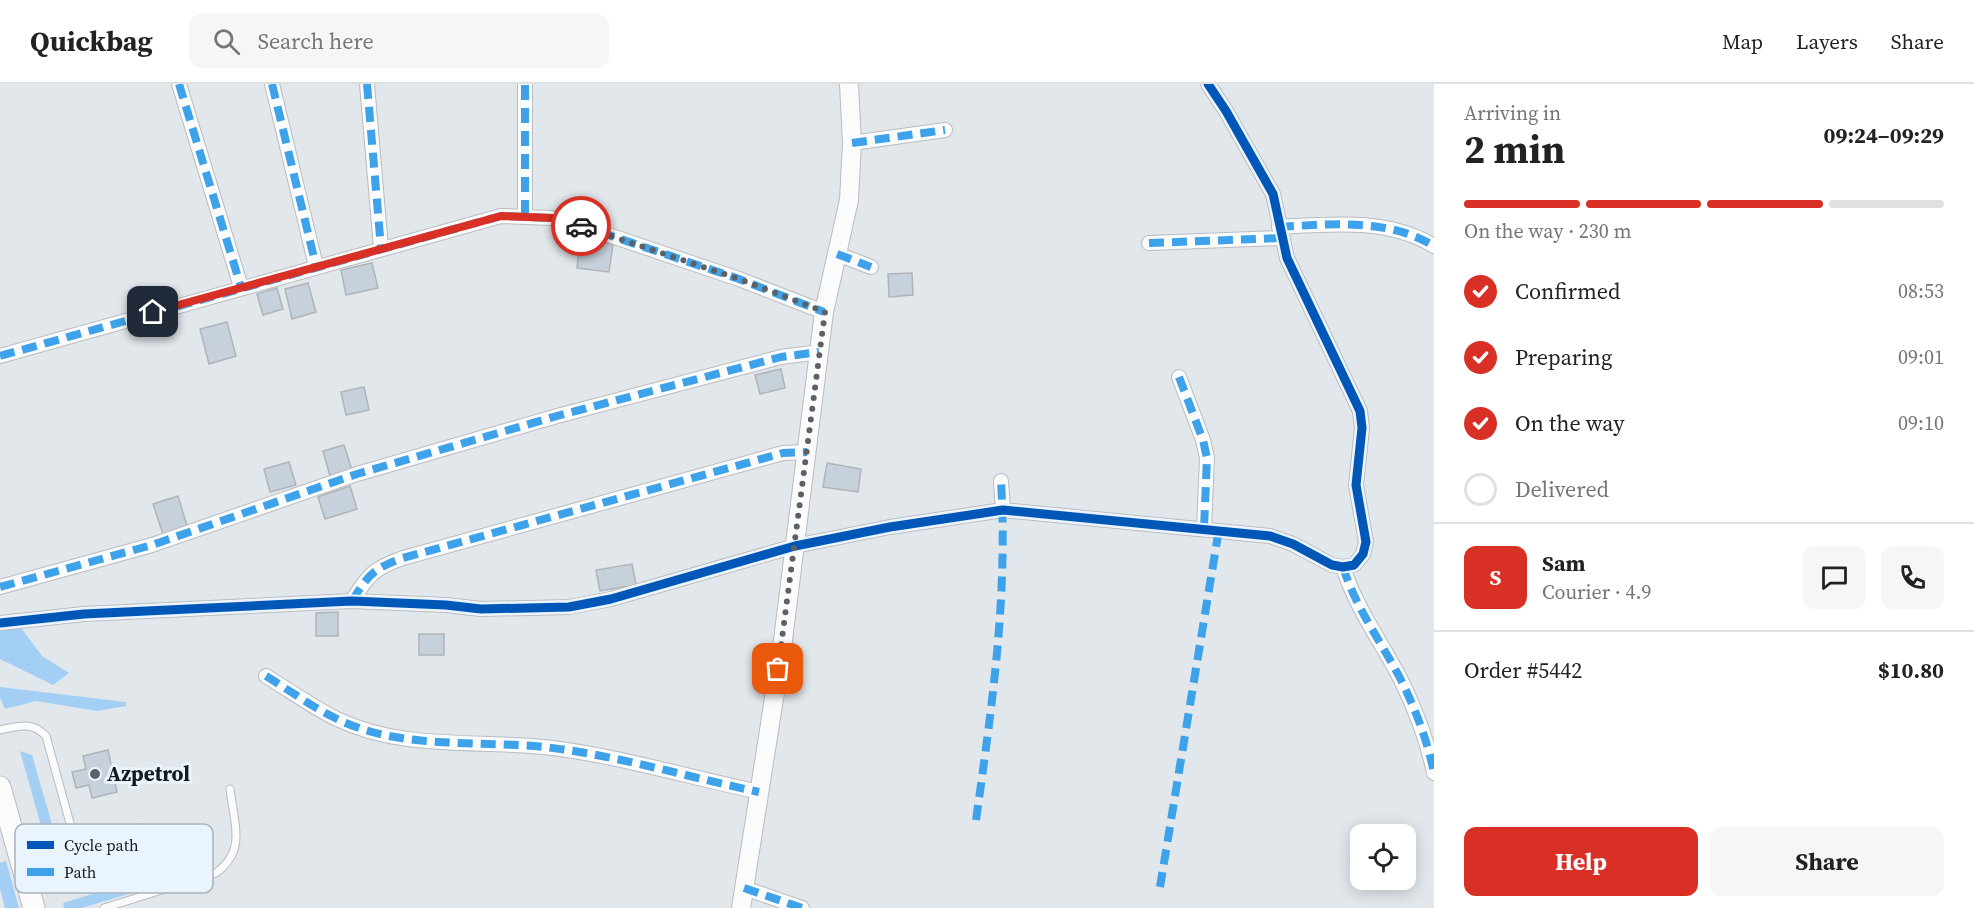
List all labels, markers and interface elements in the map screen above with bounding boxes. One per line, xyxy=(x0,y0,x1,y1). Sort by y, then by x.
search box xyxy=(189,14,609,68)
text: Quickbag xyxy=(30,22,153,60)
icon: search xyxy=(210,25,243,58)
text: Search here xyxy=(258,26,374,56)
text: Map xyxy=(1722,27,1763,56)
text: Layers xyxy=(1796,27,1858,56)
text: Share xyxy=(1891,27,1944,56)
text: Arriving in xyxy=(1464,99,1561,127)
text: 09:24–09:29 xyxy=(1824,120,1944,150)
text: 2 min xyxy=(1464,123,1565,176)
courier xyxy=(551,196,611,256)
icon: car xyxy=(565,210,598,243)
text: On the way · 230 m xyxy=(1464,217,1631,245)
icon: check xyxy=(1464,275,1497,308)
text: Confirmed xyxy=(1515,276,1620,306)
text: 08:53 xyxy=(1898,277,1944,305)
pin xyxy=(127,286,178,337)
icon: home xyxy=(136,295,169,328)
icon: check xyxy=(1464,341,1497,374)
text: Preparing xyxy=(1515,342,1612,372)
text: 09:01 xyxy=(1898,343,1944,371)
icon: check xyxy=(1464,407,1497,440)
text: On the way xyxy=(1515,408,1624,438)
text: 09:10 xyxy=(1898,409,1944,437)
text: Delivered xyxy=(1515,474,1609,504)
button: chat xyxy=(1803,546,1866,609)
button: phone xyxy=(1881,546,1944,609)
text: Sam xyxy=(1542,548,1586,578)
text: S xyxy=(1490,562,1501,592)
text: Courier · 4.9 xyxy=(1542,578,1651,606)
pin xyxy=(752,643,803,694)
icon: bag xyxy=(761,652,794,685)
text: Order #5442 xyxy=(1464,655,1582,685)
text: $10.80 xyxy=(1878,655,1944,685)
place label: Azpetrol xyxy=(107,759,190,788)
marker: Azpetrol xyxy=(88,767,102,781)
legend xyxy=(15,824,213,893)
map controls xyxy=(1350,824,1416,890)
button: locate xyxy=(1350,824,1416,890)
button: Help xyxy=(1464,827,1698,896)
button: Share xyxy=(1710,827,1944,896)
text: Cycle path xyxy=(64,834,139,856)
text: Path xyxy=(64,861,97,883)

